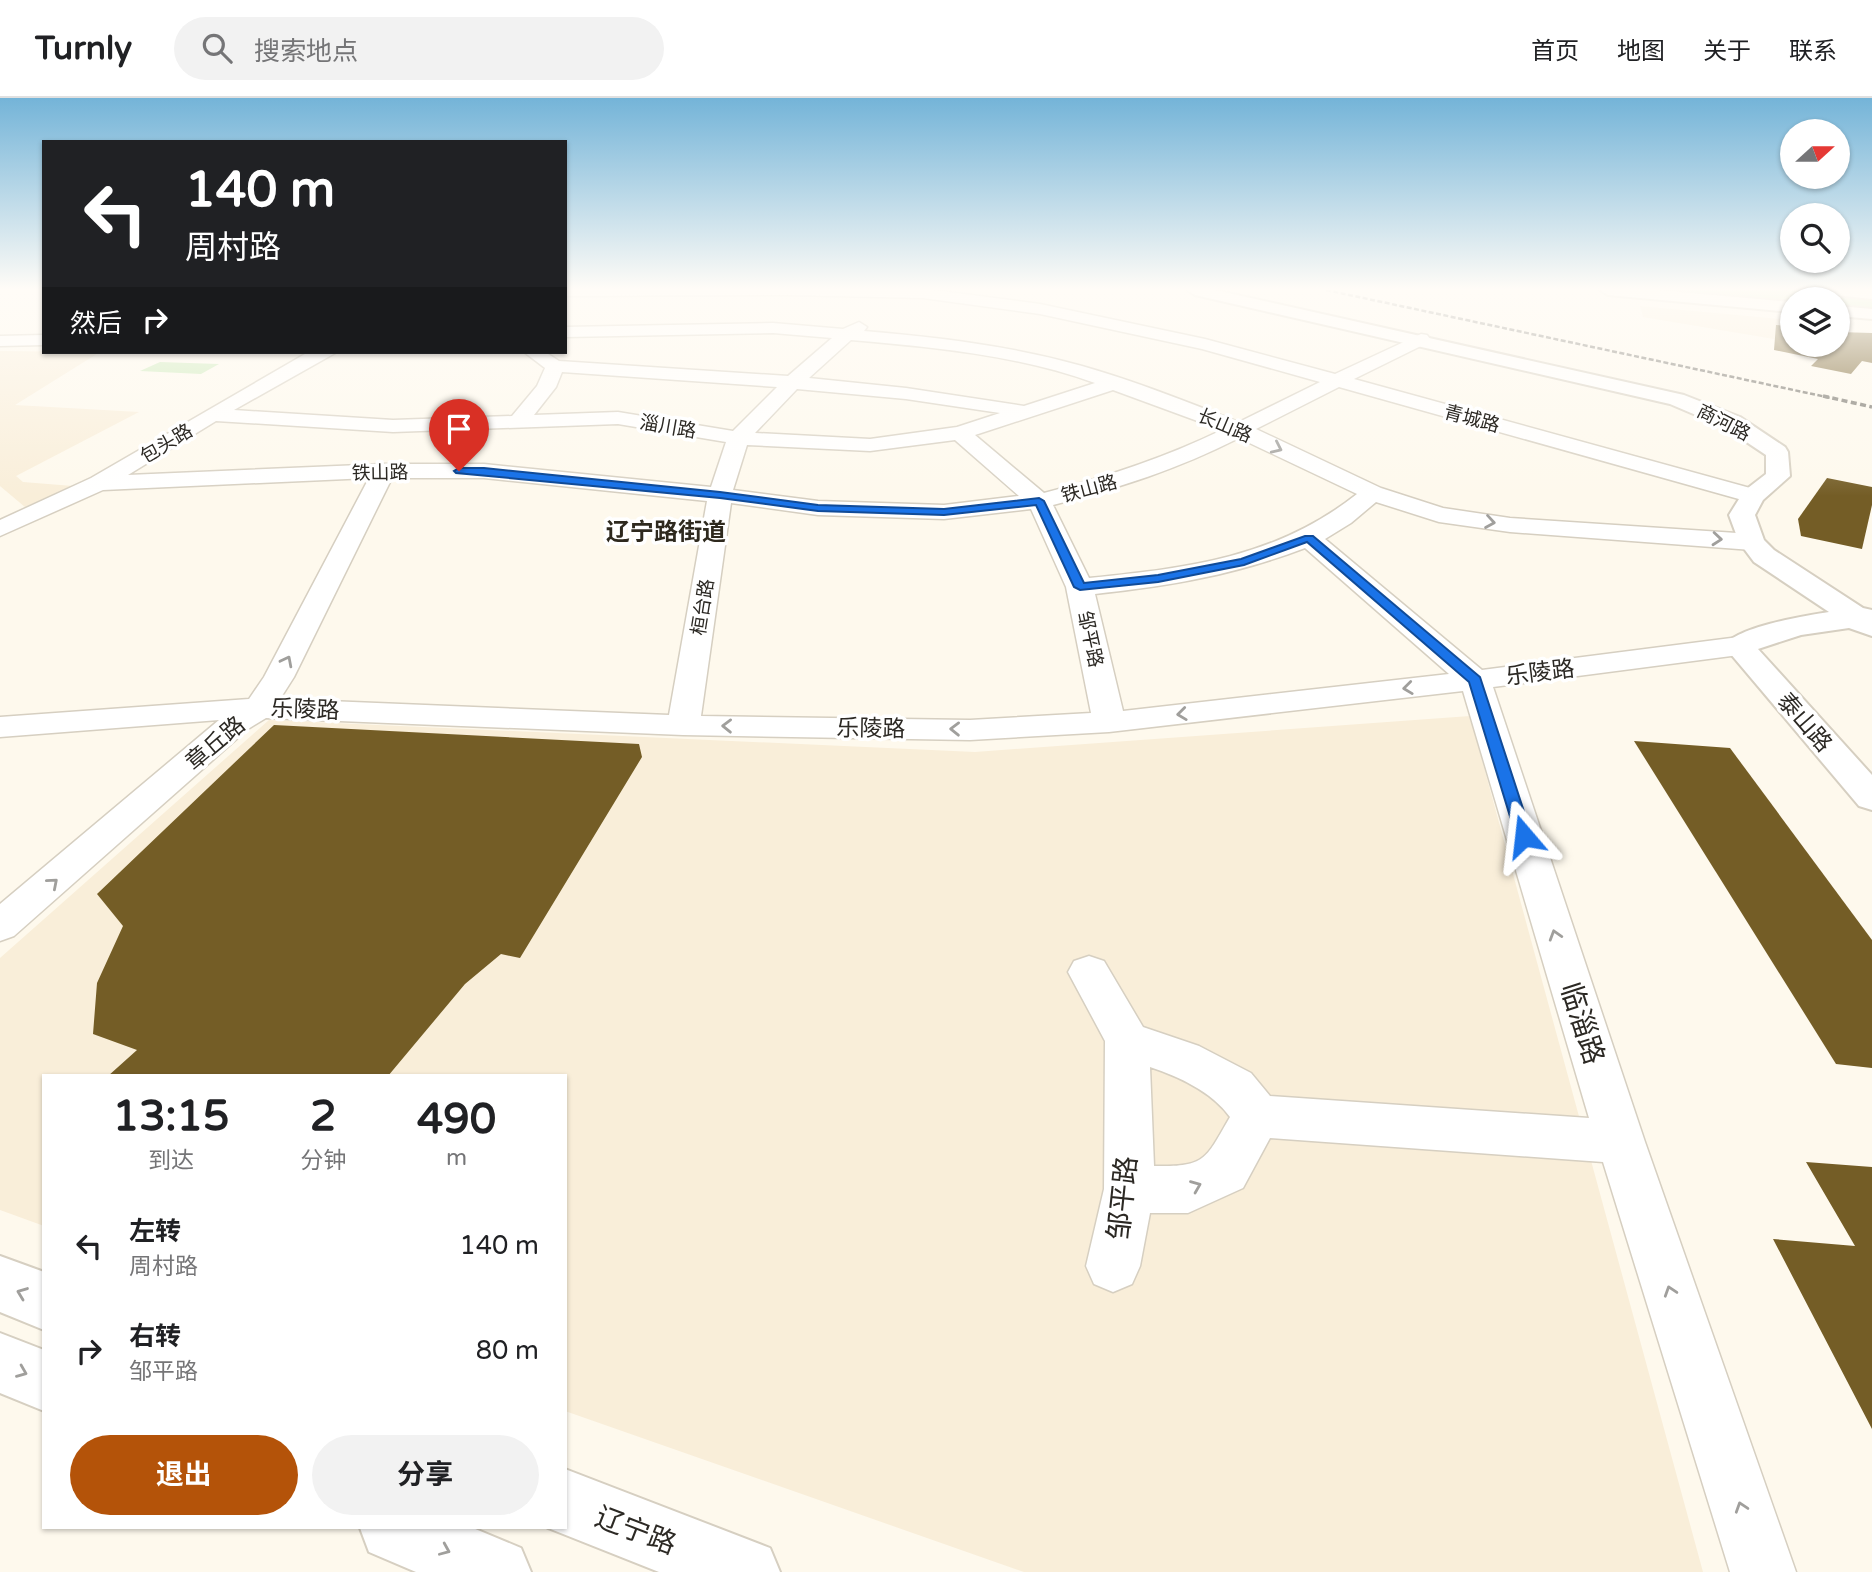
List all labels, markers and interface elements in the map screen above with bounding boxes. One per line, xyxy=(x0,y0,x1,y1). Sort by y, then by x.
search box xyxy=(174,17,664,80)
text: Turnly xyxy=(35,29,132,68)
icon: search xyxy=(198,29,236,67)
text: 搜索地点 xyxy=(254,36,358,67)
text: 首页 xyxy=(1531,37,1579,66)
text: 地图 xyxy=(1617,37,1665,66)
text: 关于 xyxy=(1703,37,1751,66)
text: 联系 xyxy=(1789,37,1837,66)
north arrow xyxy=(1780,119,1850,189)
map controls xyxy=(1780,119,1850,357)
text: 140 m xyxy=(185,161,335,220)
icon: left xyxy=(70,168,161,259)
button: search xyxy=(1780,203,1850,273)
text: 周村路 xyxy=(185,229,281,267)
button: layers xyxy=(1780,287,1850,357)
icon: right xyxy=(136,301,174,339)
text: 然后 xyxy=(70,308,122,339)
pin xyxy=(429,399,489,471)
street label: 商河路 xyxy=(1693,400,1754,446)
street label: 青城路 xyxy=(1441,401,1502,437)
street label: 长山路 xyxy=(1194,405,1255,447)
icon: arrive xyxy=(440,410,478,448)
street label: 淄川路 xyxy=(638,411,698,443)
street label: 包头路 xyxy=(136,420,197,468)
one-way arrow xyxy=(1270,440,1282,454)
street label: 铁山路 xyxy=(351,462,409,484)
street label: 铁山路 xyxy=(1059,471,1120,507)
one-way arrow xyxy=(1484,514,1496,529)
district label: 辽宁路街道 xyxy=(606,518,726,547)
one-way arrow xyxy=(1711,532,1723,547)
street label: 桓台路 xyxy=(688,577,718,637)
street label: 邹平路 xyxy=(1073,609,1107,669)
street label: 乐陵路 xyxy=(1504,655,1576,691)
one-way arrow xyxy=(279,656,292,668)
one-way arrow xyxy=(1402,680,1413,695)
street label: 泰山路 xyxy=(1771,687,1837,758)
street label: 乐陵路 xyxy=(270,695,340,725)
one-way arrow xyxy=(1176,706,1187,721)
street label: 章丘路 xyxy=(180,711,251,777)
street label: 乐陵路 xyxy=(836,714,906,744)
one-way arrow xyxy=(722,718,732,734)
one-way arrow xyxy=(949,722,960,737)
position arrow xyxy=(1487,799,1561,873)
one-way arrow xyxy=(44,879,57,891)
one-way arrow xyxy=(1549,929,1564,941)
street label: 临淄路 xyxy=(1553,978,1611,1069)
text: 13:15 xyxy=(113,1091,229,1142)
text: 2 xyxy=(310,1091,336,1142)
text: 490 xyxy=(417,1094,496,1145)
text: m xyxy=(446,1144,467,1172)
text: 到达 xyxy=(148,1147,194,1175)
text: 分钟 xyxy=(300,1147,346,1175)
street label: 邹平路 xyxy=(1102,1155,1144,1242)
one-way arrow xyxy=(1189,1180,1201,1194)
text: 左转 xyxy=(129,1216,181,1247)
icon: left xyxy=(70,1227,108,1265)
text: 140 m xyxy=(459,1230,539,1261)
text: 周村路 xyxy=(129,1253,198,1281)
one-way arrow xyxy=(1664,1285,1679,1297)
one-way arrow xyxy=(16,1287,28,1301)
text: 右转 xyxy=(129,1321,181,1352)
icon: right xyxy=(70,1332,108,1370)
text: 80 m xyxy=(476,1335,539,1366)
text: 邹平路 xyxy=(129,1358,198,1386)
one-way arrow xyxy=(15,1364,27,1378)
button: 退出 xyxy=(70,1435,298,1515)
button: 分享 xyxy=(312,1435,539,1515)
street label: 辽宁路 xyxy=(590,1500,681,1562)
one-way arrow xyxy=(1735,1502,1750,1514)
one-way arrow xyxy=(438,1542,450,1556)

